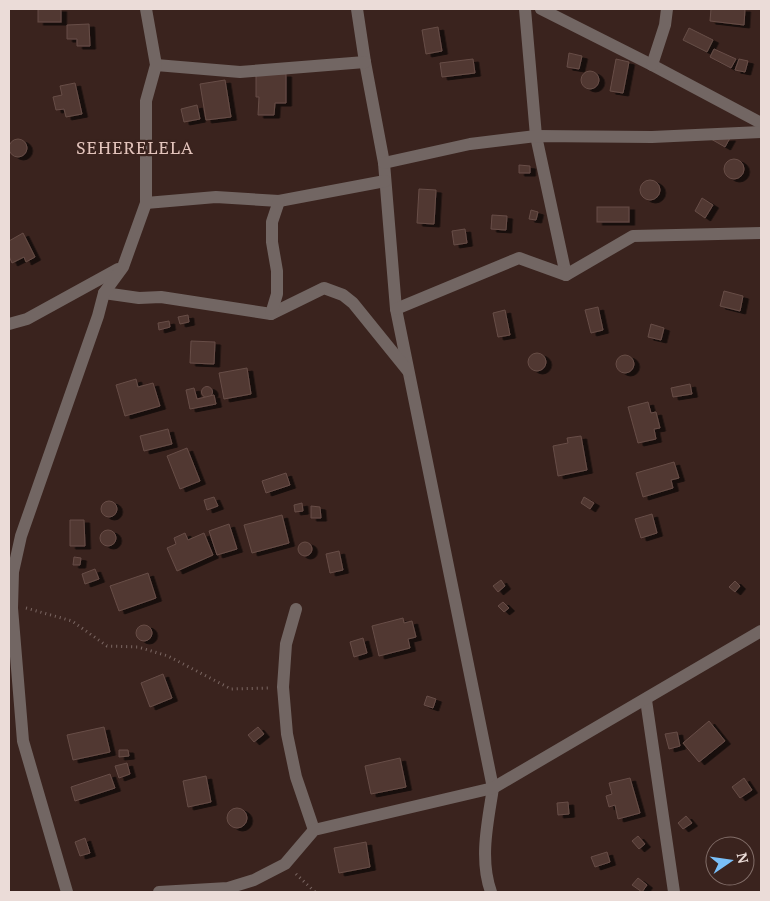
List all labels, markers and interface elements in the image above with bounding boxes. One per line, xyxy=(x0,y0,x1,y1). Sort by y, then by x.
district label: SEHERELELA xyxy=(76,135,194,159)
north arrow xyxy=(705,836,755,886)
text: N xyxy=(733,851,754,866)

